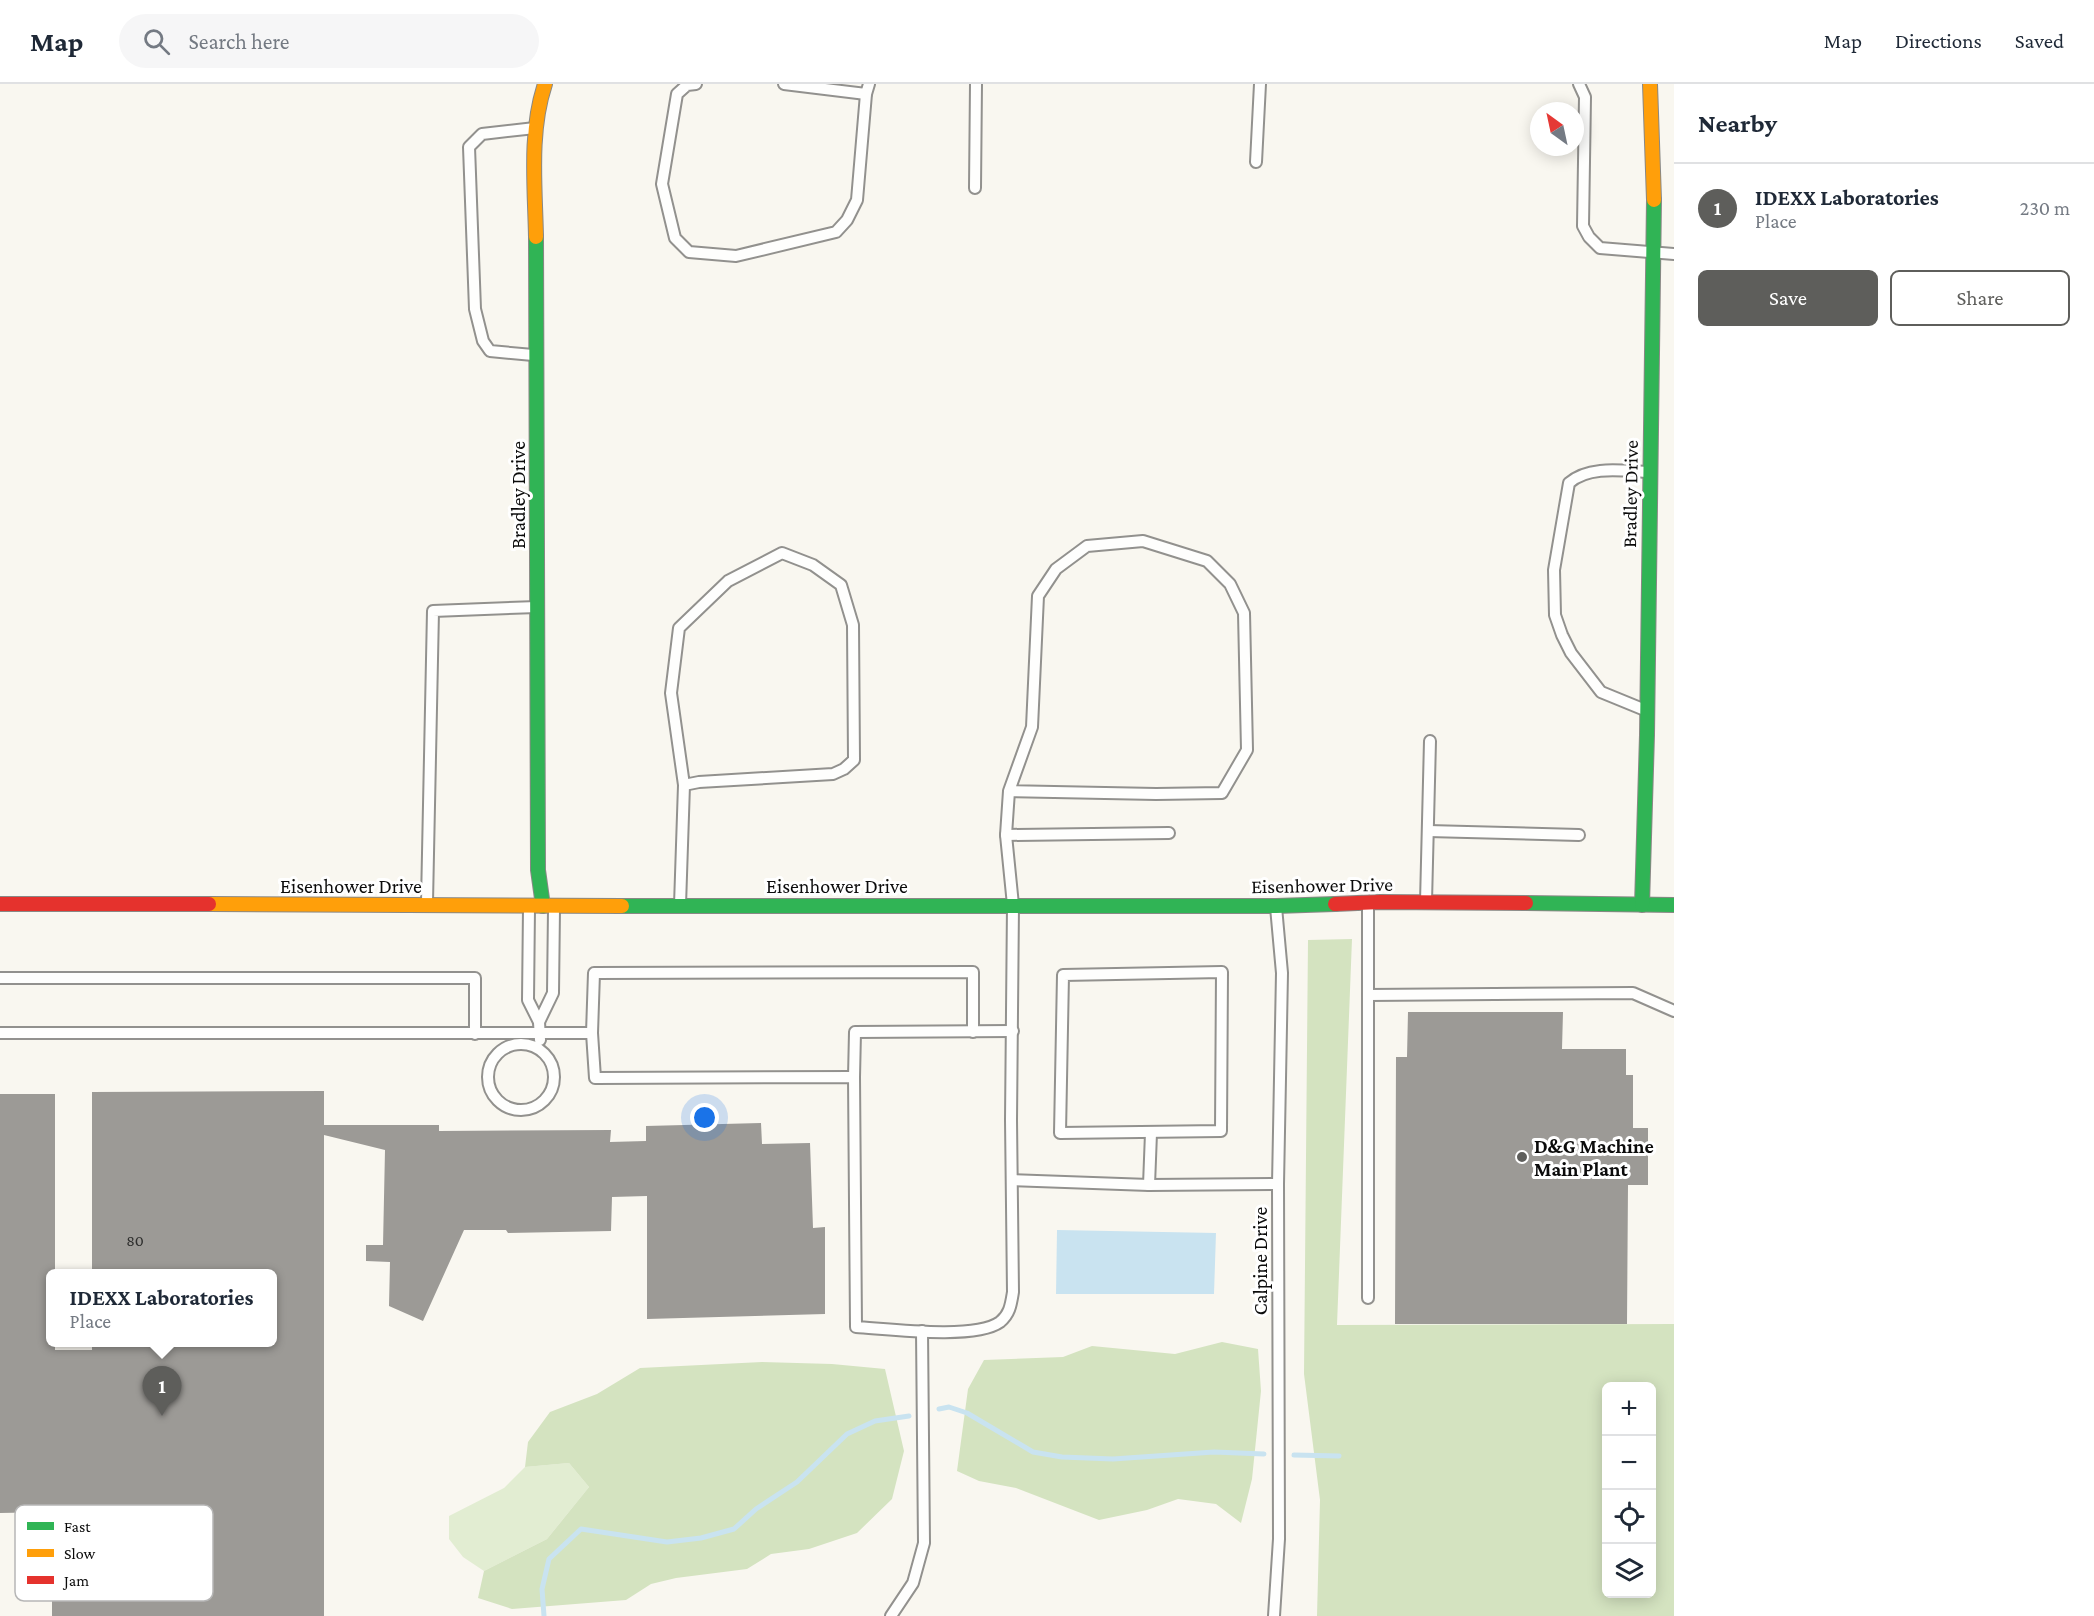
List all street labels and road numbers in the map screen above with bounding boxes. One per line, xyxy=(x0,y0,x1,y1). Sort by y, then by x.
street label: Bradley Drive xyxy=(1618,440,1643,548)
street label: Bradley Drive xyxy=(507,441,530,549)
street label: Eisenhower Drive xyxy=(1251,873,1393,897)
street label: Eisenhower Drive xyxy=(280,875,422,897)
street label: Eisenhower Drive xyxy=(766,875,908,897)
street label: Calpine Drive xyxy=(1249,1206,1272,1315)

